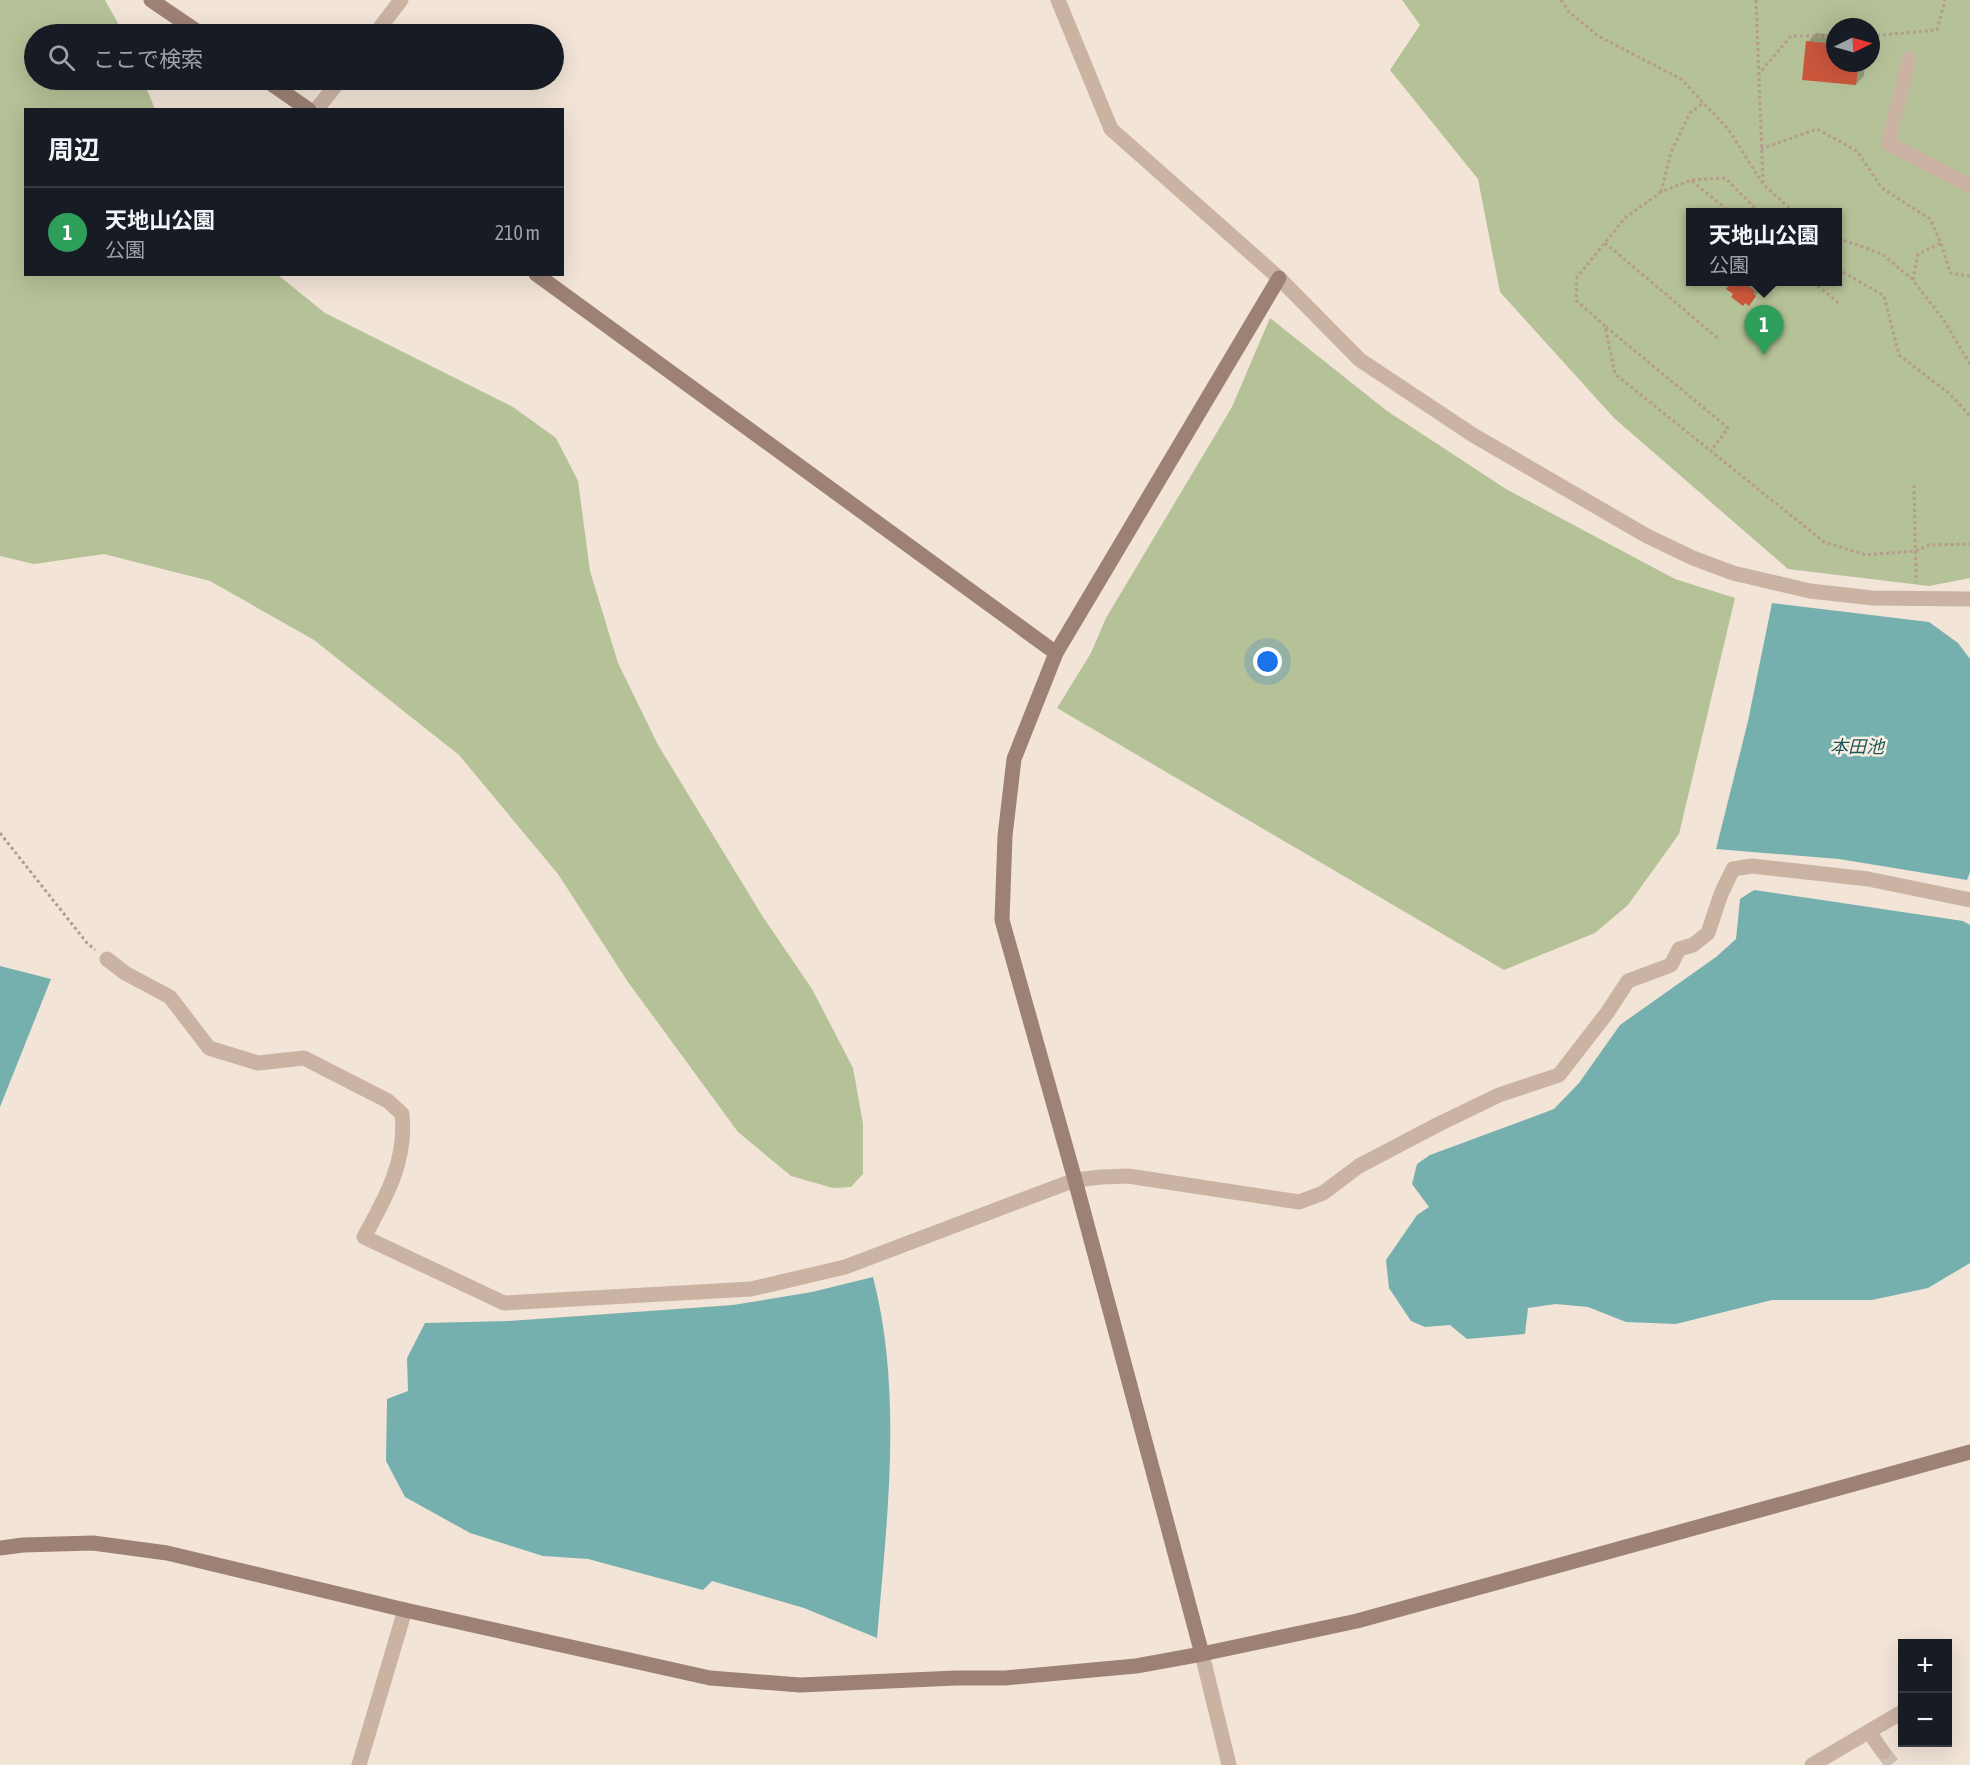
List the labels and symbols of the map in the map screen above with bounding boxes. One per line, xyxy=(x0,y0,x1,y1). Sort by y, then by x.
north arrow xyxy=(1826,18,1880,72)
pin: 1 xyxy=(1744,306,1784,355)
your location xyxy=(1253,647,1282,676)
water label: 本田池 xyxy=(1830,736,1886,757)

